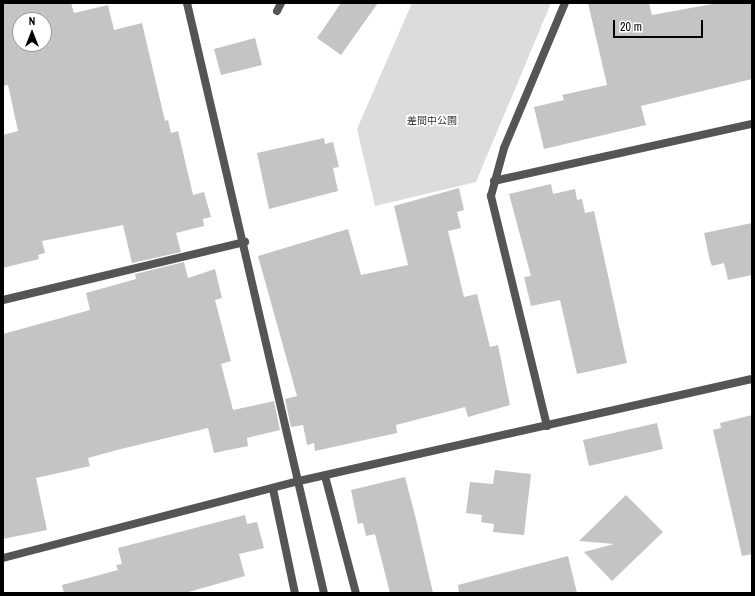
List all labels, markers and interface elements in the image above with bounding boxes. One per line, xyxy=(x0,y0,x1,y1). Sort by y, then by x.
north arrow xyxy=(12,12,52,52)
scale bar xyxy=(615,12,705,38)
text: N xyxy=(29,14,35,28)
text: 20 m xyxy=(620,19,642,35)
park label: 差間中公園 xyxy=(407,115,457,127)

